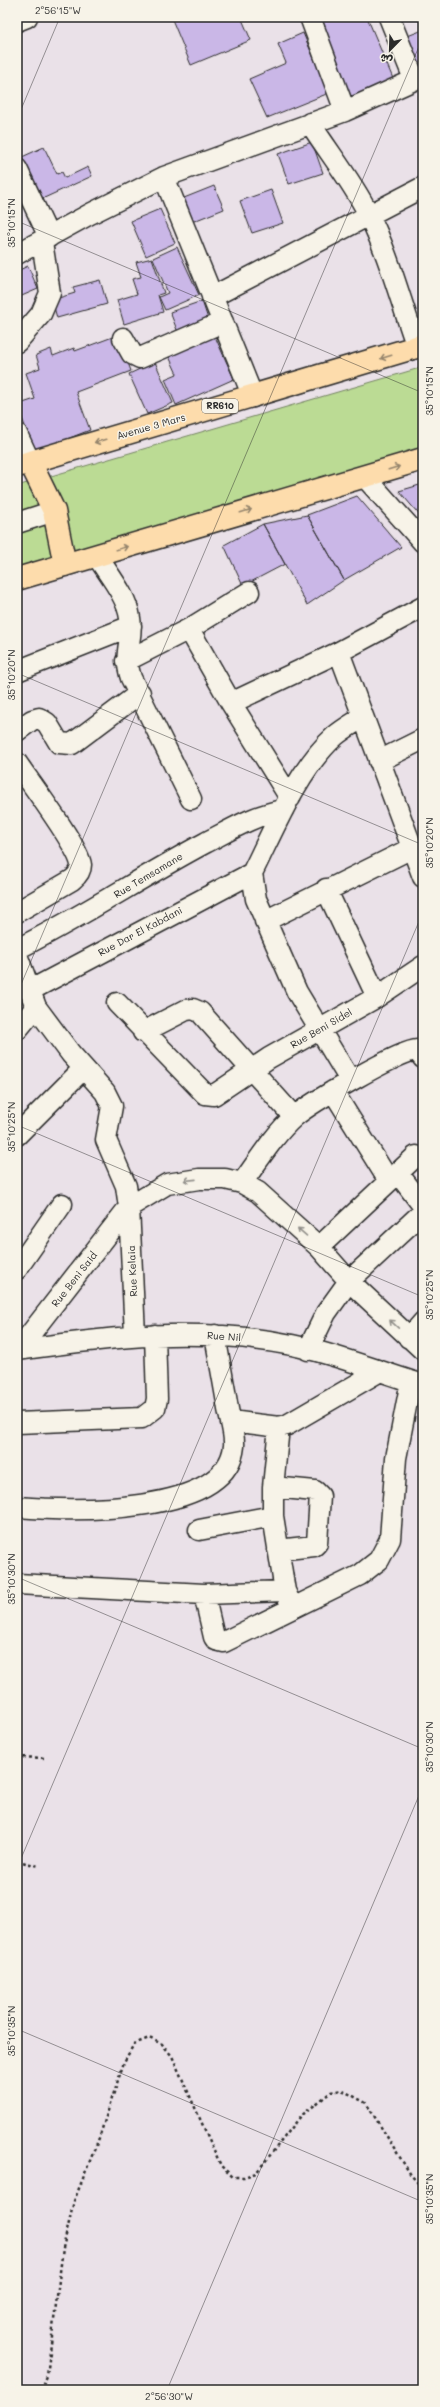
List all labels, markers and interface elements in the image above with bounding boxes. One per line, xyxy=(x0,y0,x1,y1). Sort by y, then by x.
text: 2°56'15"W xyxy=(35,3,81,17)
north arrow xyxy=(370,30,410,70)
text: ش xyxy=(377,50,394,69)
text: 35°10'15"N xyxy=(4,198,18,248)
one-way arrow xyxy=(379,354,392,361)
text: 35°10'15"N xyxy=(422,366,436,416)
road number: RR610 xyxy=(202,399,238,413)
street label: Avenue 3 Mars xyxy=(115,409,187,443)
one-way arrow xyxy=(94,438,107,445)
one-way arrow xyxy=(387,464,400,471)
one-way arrow xyxy=(240,507,253,514)
one-way arrow xyxy=(115,544,128,551)
text: 35°10'20"N xyxy=(4,649,18,701)
text: 35°10'20"N xyxy=(422,817,436,869)
street label: Rue Temsamane xyxy=(111,849,185,901)
street label: Rue Dar El Kabdani xyxy=(95,903,185,959)
street label: Rue Beni Sidel xyxy=(288,1005,354,1051)
text: 35°10'25"N xyxy=(4,1102,18,1152)
one-way arrow xyxy=(184,1176,197,1184)
one-way arrow xyxy=(297,1227,307,1237)
street label: Rue Kelaia xyxy=(124,1245,140,1297)
street label: Rue Beni Said xyxy=(48,1248,100,1310)
text: 35°10'25"N xyxy=(422,1270,436,1320)
one-way arrow xyxy=(389,1319,399,1329)
street label: Rue Nil xyxy=(206,1328,242,1344)
text: 35°10'30"N xyxy=(4,1553,18,1605)
text: 35°10'30"N xyxy=(422,1721,436,1773)
text: 35°10'35"N xyxy=(4,2006,18,2057)
text: 35°10'35"N xyxy=(422,2174,436,2225)
text: 2°56'30"W xyxy=(145,2389,193,2403)

